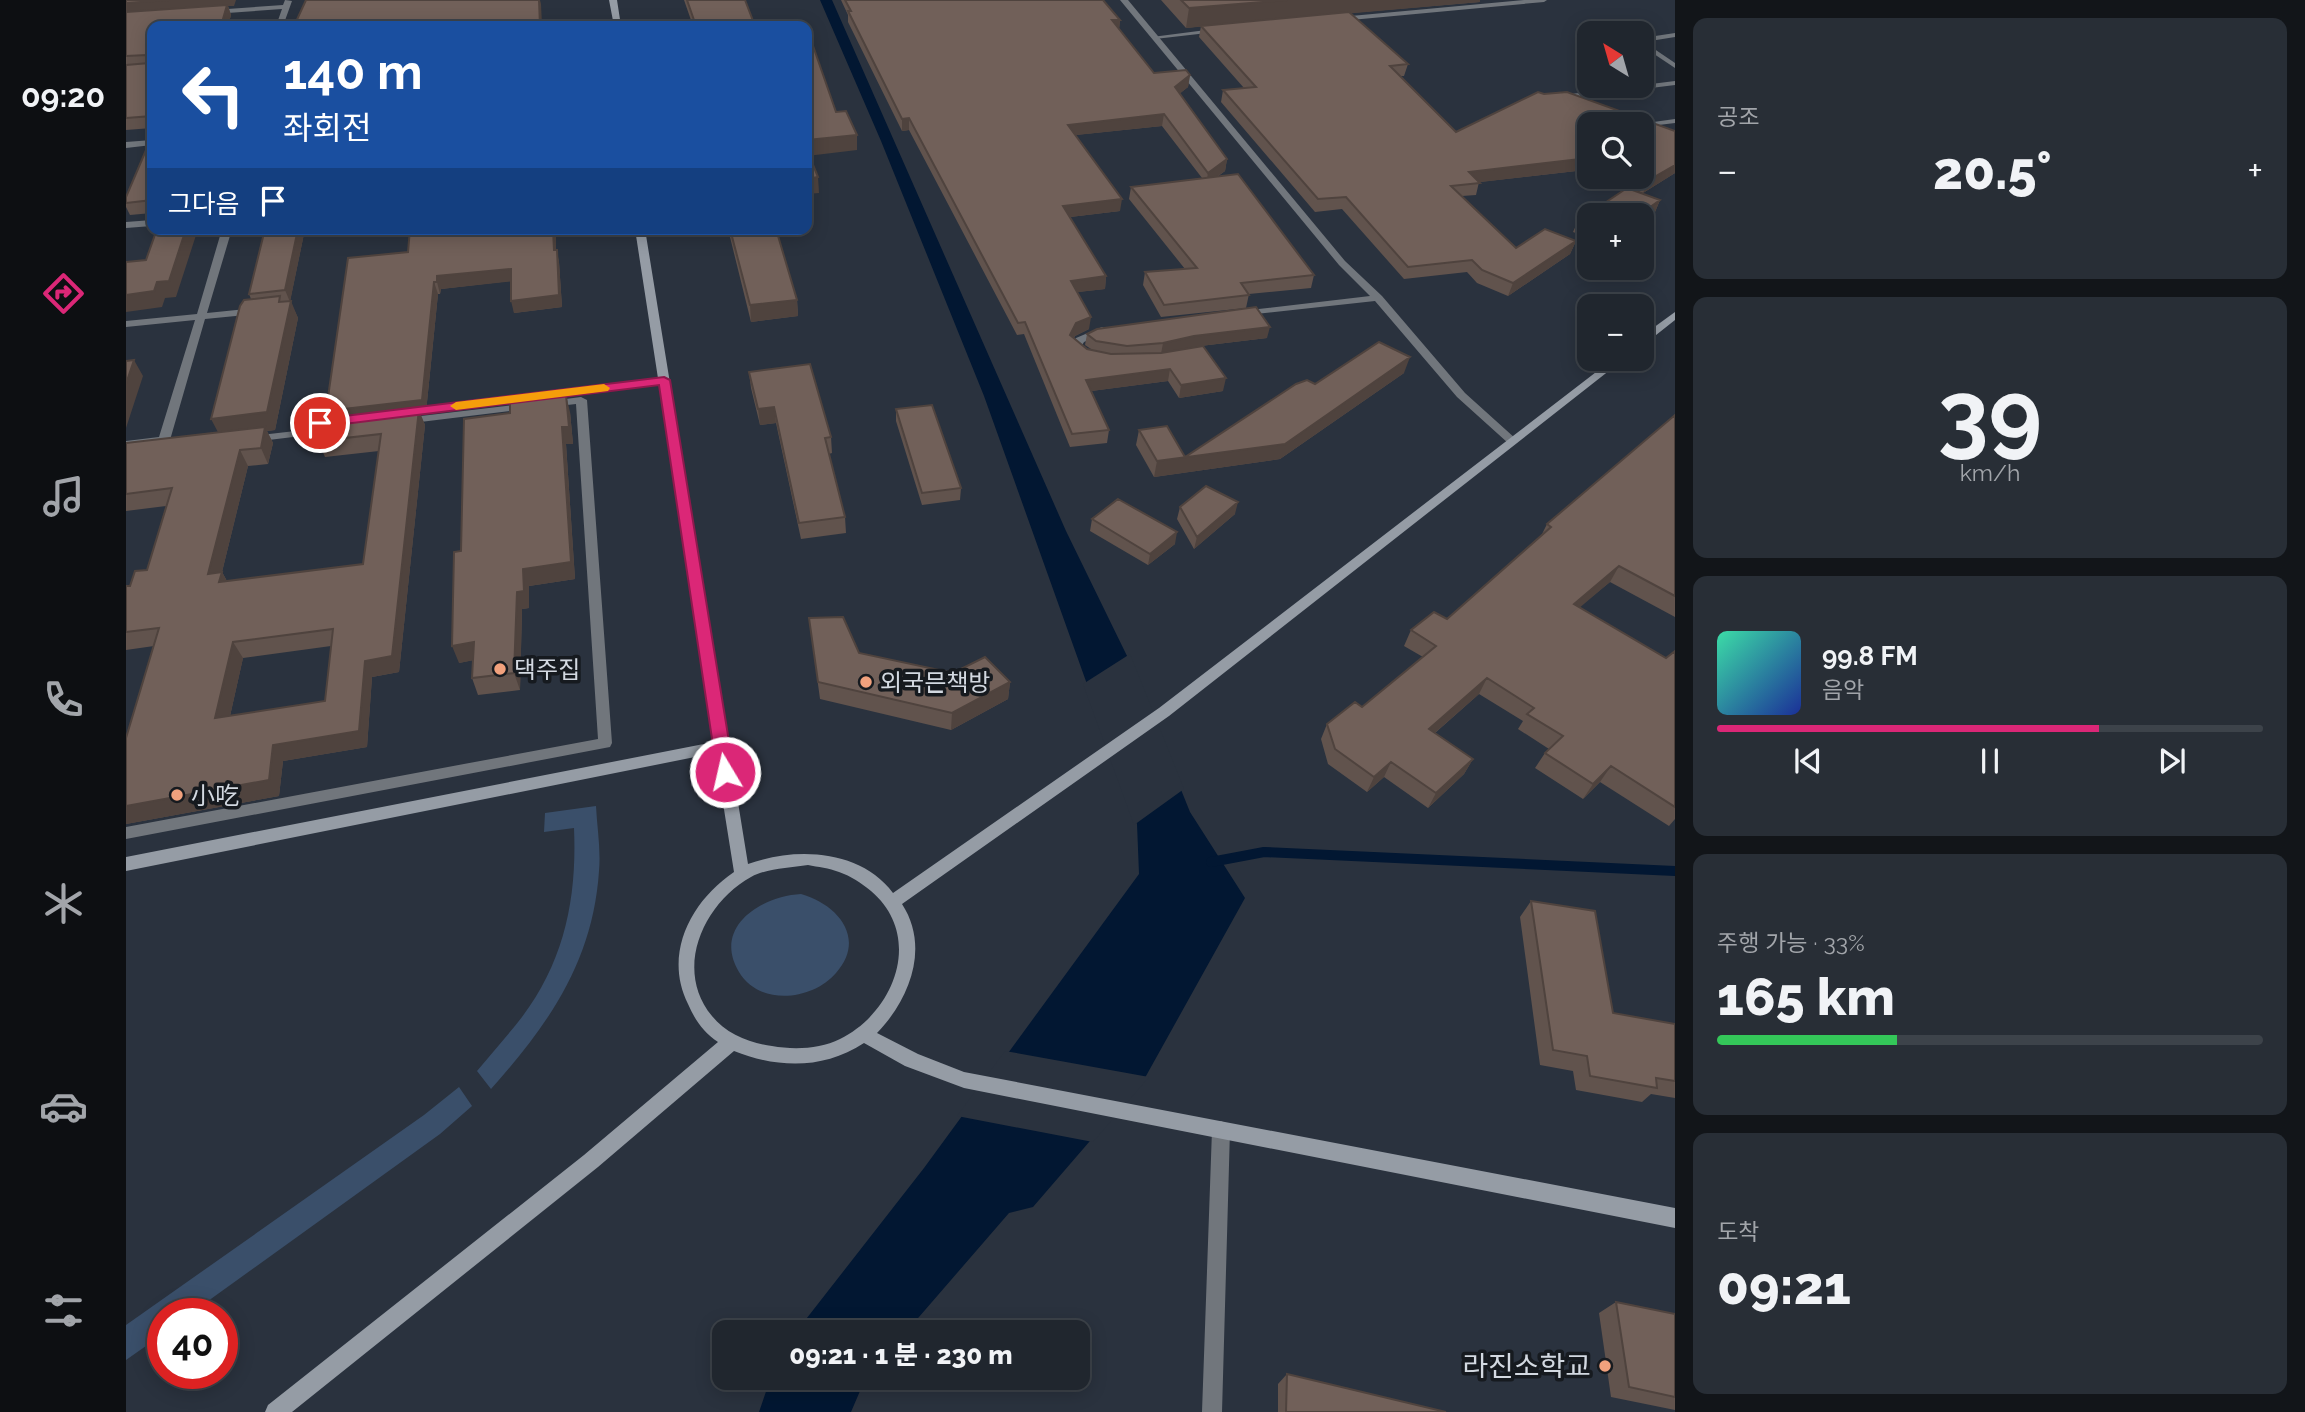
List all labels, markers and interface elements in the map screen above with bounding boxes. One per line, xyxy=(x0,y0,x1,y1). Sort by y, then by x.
north arrow xyxy=(1577,21,1654,98)
map controls xyxy=(1577,21,1654,371)
text: 140 m xyxy=(283,43,423,100)
icon: left xyxy=(168,49,259,140)
text: 09:20 xyxy=(21,77,105,114)
text: 공조 xyxy=(1717,103,1759,130)
text: 좌회전 xyxy=(283,109,371,146)
button: search xyxy=(1577,112,1654,189)
text: 20.5° xyxy=(1933,140,2052,201)
text: − xyxy=(1717,148,1737,193)
text: + xyxy=(2247,148,2263,193)
icon: arrive xyxy=(254,182,292,220)
text: 그다음 xyxy=(168,189,240,219)
button: + xyxy=(1577,203,1654,280)
icon: directions xyxy=(39,269,88,318)
button: − xyxy=(1577,294,1654,371)
text: 39 xyxy=(1938,360,2042,467)
pin xyxy=(290,393,350,453)
icon: arrive xyxy=(301,404,339,442)
text: km/h xyxy=(1960,459,2020,486)
icon: music xyxy=(39,472,88,521)
text: 99.8 FM xyxy=(1822,641,1918,671)
place label: 댁주집 xyxy=(514,655,580,684)
marker: 댁주집 xyxy=(492,661,508,677)
place label: 외국믄책방 xyxy=(880,668,990,697)
marker: 외국믄책방 xyxy=(858,674,874,690)
icon: phone xyxy=(39,675,88,724)
text: 음악 xyxy=(1822,676,1864,703)
position arrow xyxy=(688,735,762,809)
icon: previous xyxy=(1789,742,1827,780)
icon: pause xyxy=(1971,742,2009,780)
icon: next xyxy=(2153,742,2191,780)
place label: 小吃 xyxy=(191,781,239,810)
marker: 小吃 xyxy=(169,787,185,803)
icon: climate xyxy=(39,879,88,928)
text: 주행 가능 · 33% xyxy=(1717,929,1865,956)
text: 165 km xyxy=(1717,966,1895,1027)
icon: car xyxy=(39,1082,88,1131)
text: 도착 xyxy=(1717,1218,1759,1245)
text: 09:21 xyxy=(1717,1255,1851,1316)
icon: filters xyxy=(39,1286,88,1335)
speed limit sign: 40 xyxy=(147,1298,238,1389)
text: 09:21 · 1 분 · 230 m xyxy=(789,1340,1013,1370)
place label: 라진소학교 xyxy=(1462,1350,1591,1383)
marker: 라진소학교 xyxy=(1597,1358,1613,1374)

